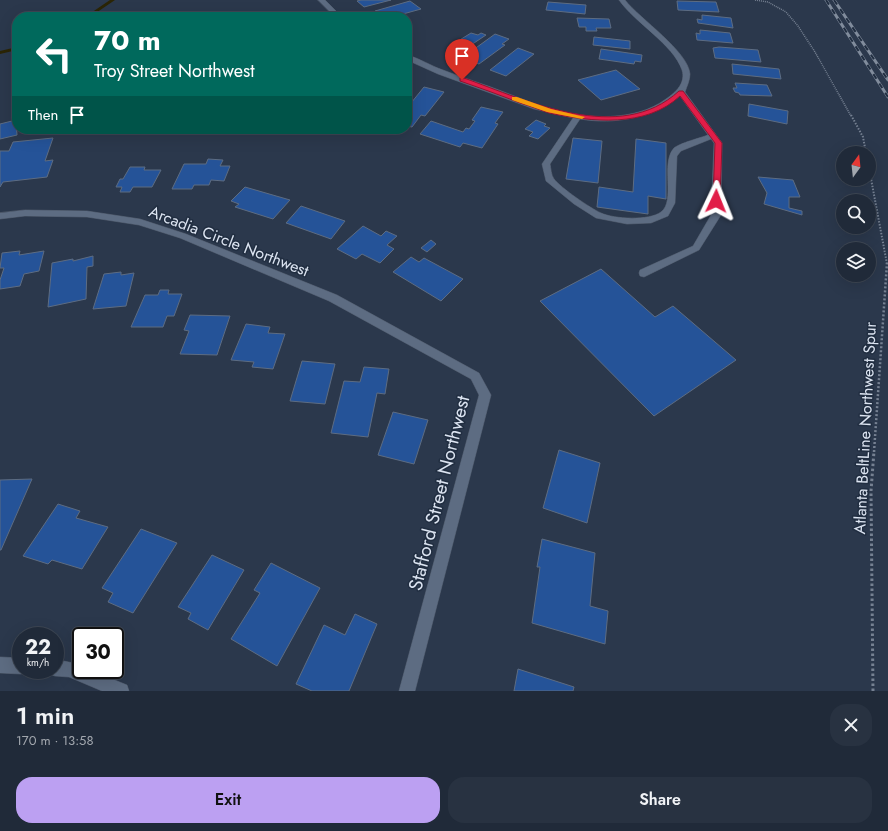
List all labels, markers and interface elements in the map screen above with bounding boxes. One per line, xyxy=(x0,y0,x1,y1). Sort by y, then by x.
text: 70 m xyxy=(94,20,161,61)
icon: left xyxy=(28,28,80,80)
pin xyxy=(445,39,479,80)
icon: arrive xyxy=(451,45,473,67)
text: Troy Street Northwest xyxy=(94,58,255,84)
text: Then xyxy=(28,104,58,126)
icon: arrive xyxy=(66,104,88,126)
north arrow xyxy=(836,146,876,186)
map controls xyxy=(836,146,876,282)
position arrow xyxy=(695,180,737,222)
button: search xyxy=(836,194,876,234)
street label: Arcadia Circle Northwest xyxy=(146,200,312,282)
button: layers xyxy=(836,242,876,282)
street label: Atlanta BeltLine Northwest Spur xyxy=(848,321,882,535)
street label: Stafford Street Northwest xyxy=(402,392,476,593)
speed limit sign: 30 xyxy=(72,627,124,679)
text: 22 xyxy=(25,633,51,662)
text: km/h xyxy=(27,655,49,670)
text: 1 min xyxy=(16,698,74,733)
button: close xyxy=(830,704,872,746)
text: 170 m · 13:58 xyxy=(16,731,94,750)
button: Exit xyxy=(16,777,440,823)
button: Share xyxy=(448,777,872,823)

